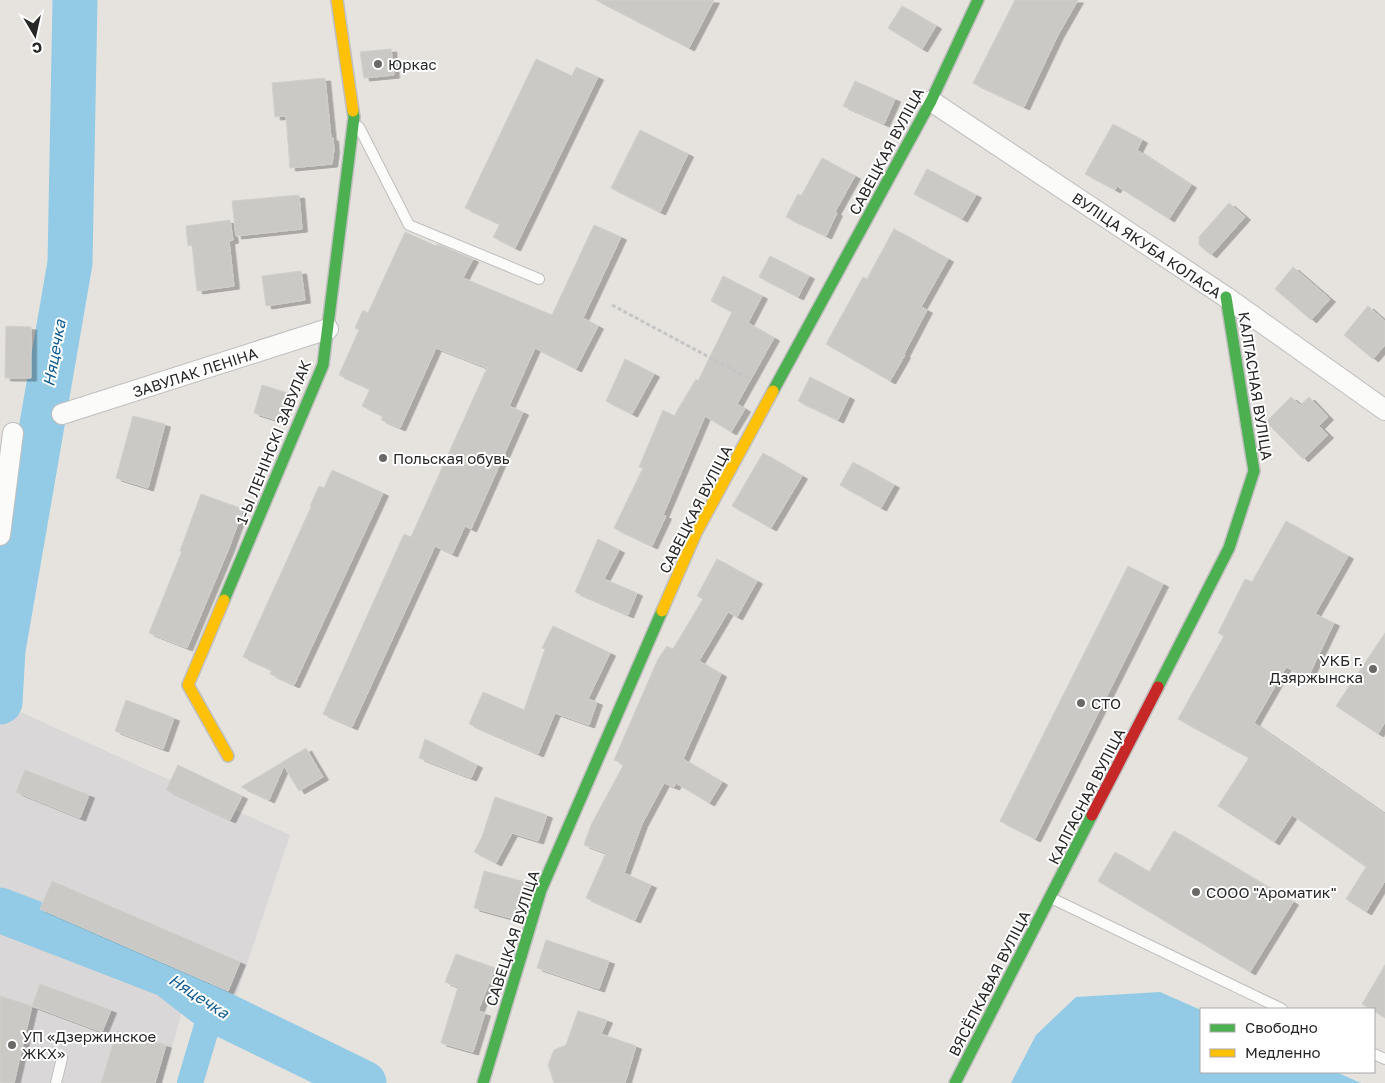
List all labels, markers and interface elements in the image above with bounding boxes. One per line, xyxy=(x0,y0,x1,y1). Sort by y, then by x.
north arrow xyxy=(10,10,60,60)
text: С xyxy=(31,39,43,58)
place label: Юркас xyxy=(388,55,437,73)
marker: Юркас xyxy=(372,58,384,70)
street label: САВЕЦКАЯ ВУЛІЦА xyxy=(845,84,927,218)
street label: ВУЛІЦА ЯКУБА КОЛАСА xyxy=(1069,188,1225,302)
street label: КАЛГАСНАЯ ВУЛІЦА xyxy=(1235,310,1277,462)
water label: Няцечка xyxy=(38,317,70,388)
street label: ЗАВУЛАК ЛЕНІНА xyxy=(130,343,260,401)
street label: 1-Ы ЛЕНІНСКІ ЗАВУЛАК xyxy=(232,357,314,527)
street label: САВЕЦКАЯ ВУЛІЦА xyxy=(655,442,735,576)
place label: Польская обувь xyxy=(393,449,510,467)
marker: Польская обувь xyxy=(377,452,389,464)
place label: УКБ г. Дзяржынска xyxy=(1270,651,1363,686)
marker: УКБ г. Дзяржынска xyxy=(1367,663,1379,675)
place label: СТО xyxy=(1091,694,1121,712)
marker: СТО xyxy=(1075,697,1087,709)
street label: КАЛГАСНАЯ ВУЛІЦА xyxy=(1044,725,1128,867)
street label: САВЕЦКАЯ ВУЛІЦА xyxy=(482,868,542,1008)
place label: СООО "Ароматик" xyxy=(1206,883,1337,901)
marker: СООО "Ароматик" xyxy=(1190,886,1202,898)
street label: ВЯСЁЛКАВАЯ ВУЛІЦА xyxy=(944,907,1034,1059)
water label: Няцечка xyxy=(165,969,234,1023)
legend xyxy=(1200,1008,1375,1073)
text: Свободно xyxy=(1245,1018,1318,1036)
place label: УП «Дзержинское ЖКХ» xyxy=(22,1027,156,1062)
marker: УП «Дзержинское ЖКХ» xyxy=(6,1039,18,1051)
text: Медленно xyxy=(1245,1043,1321,1061)

